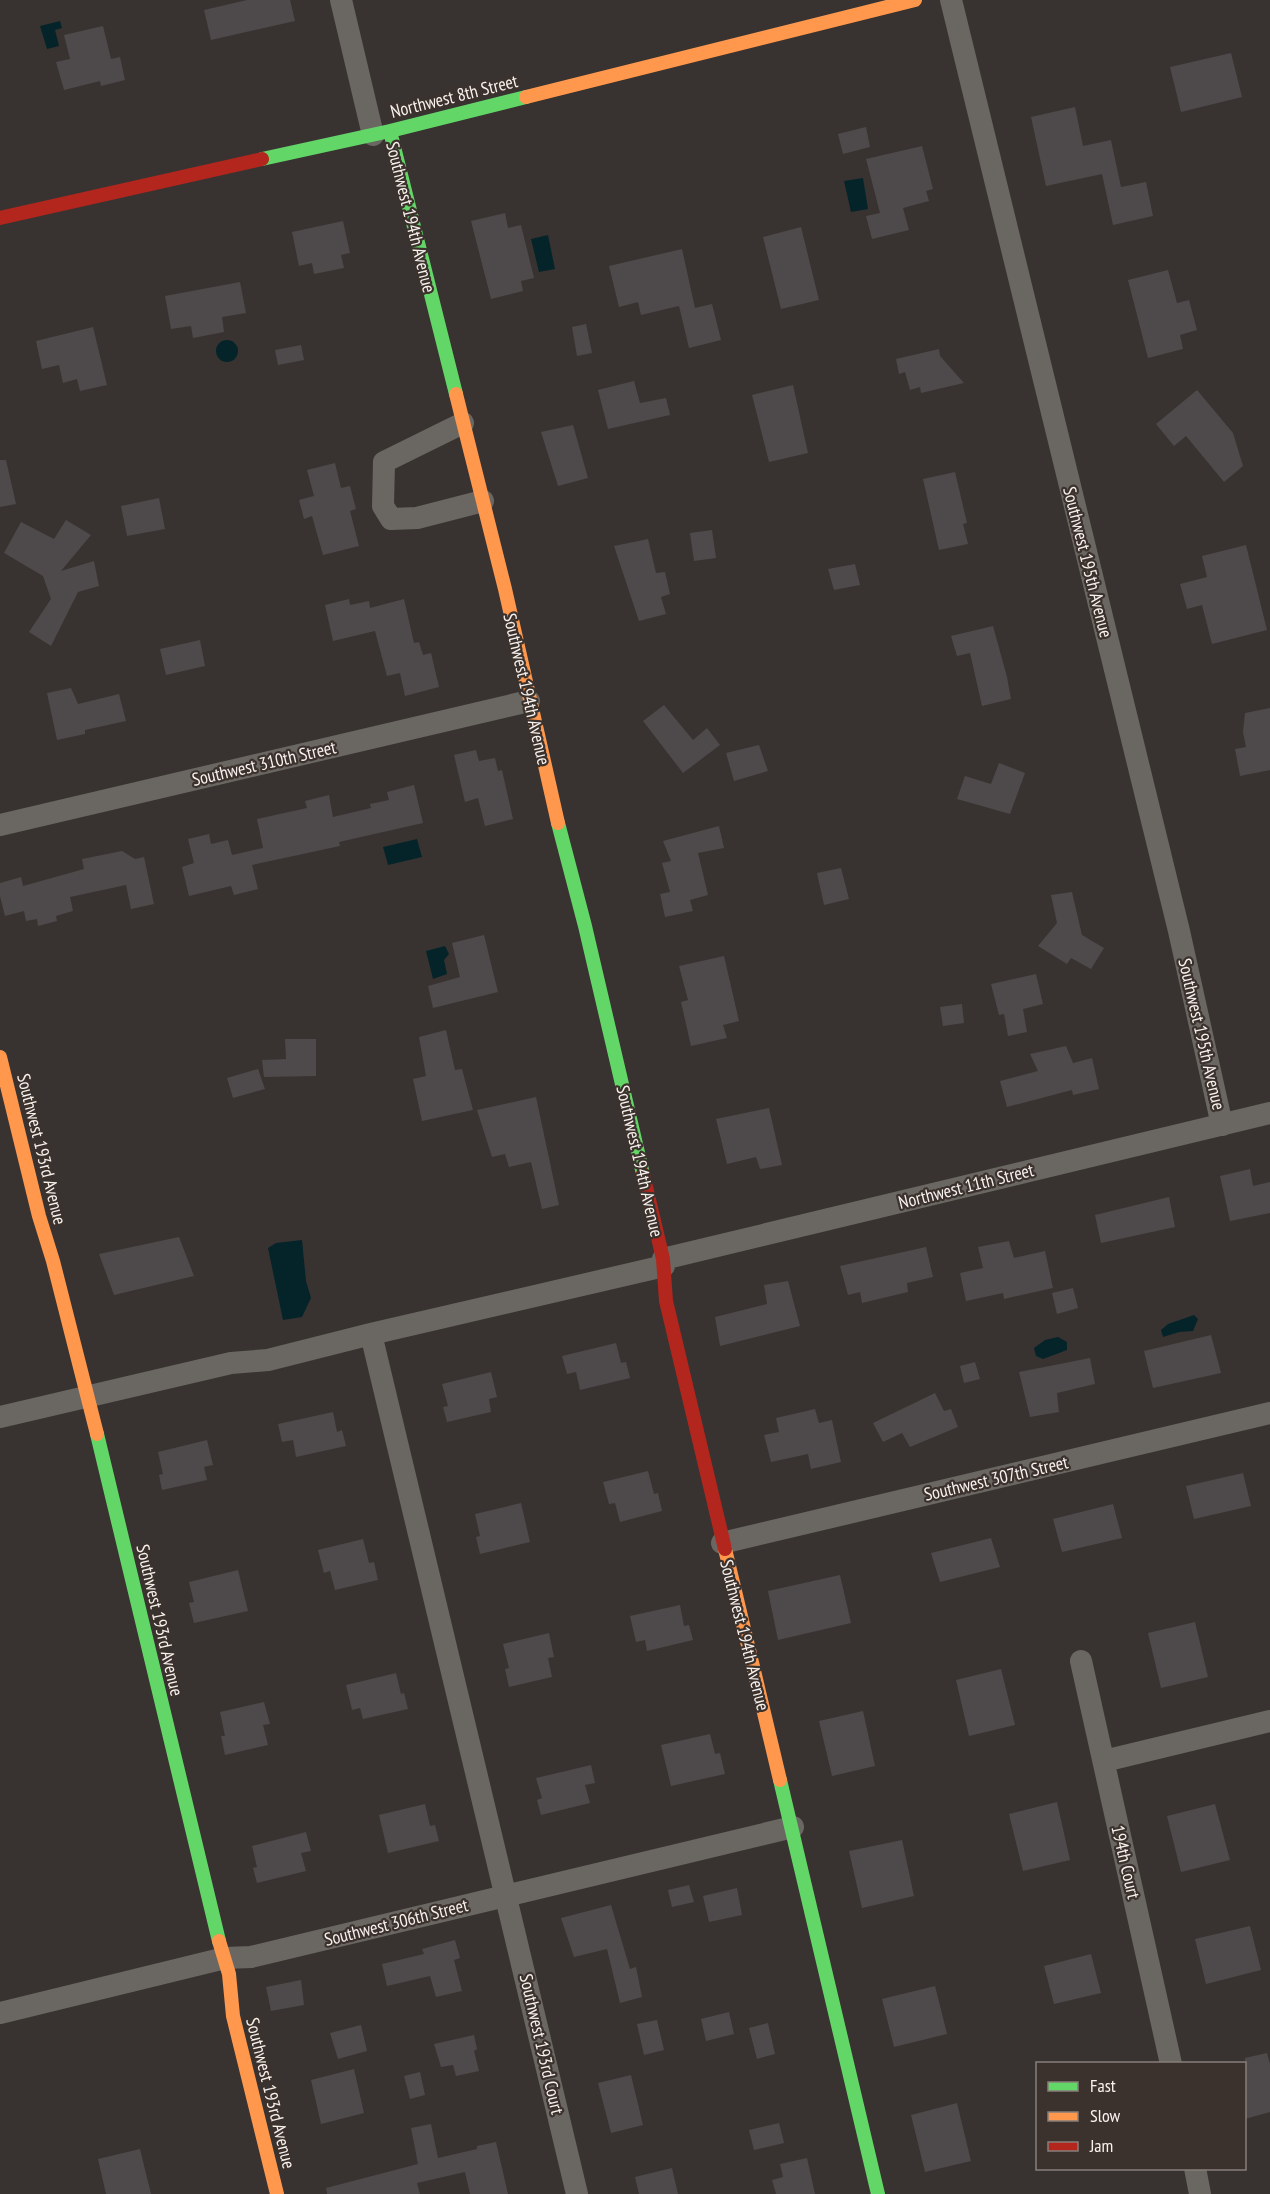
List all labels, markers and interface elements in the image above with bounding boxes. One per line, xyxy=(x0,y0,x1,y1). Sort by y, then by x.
street label: Northwest 8th Street xyxy=(388,69,520,123)
street label: Southwest 194th Avenue xyxy=(381,139,441,295)
street label: Southwest 195th Avenue xyxy=(1058,484,1118,640)
street label: Southwest 194th Avenue xyxy=(498,611,556,767)
street label: Southwest 310th Street xyxy=(190,735,338,791)
street label: Southwest 195th Avenue xyxy=(1173,956,1231,1112)
street label: Southwest 193rd Avenue xyxy=(12,1071,72,1227)
street label: Southwest 194th Avenue xyxy=(611,1083,669,1239)
street label: Northwest 11th Street xyxy=(896,1158,1036,1214)
street label: Southwest 307th Street xyxy=(922,1450,1070,1506)
street label: Southwest 193rd Avenue xyxy=(131,1542,189,1698)
street label: Southwest 194th Avenue xyxy=(715,1557,775,1713)
street label: 194th Court xyxy=(1106,1823,1146,1901)
street label: Southwest 306th Street xyxy=(322,1893,470,1951)
street label: Southwest 193rd Court xyxy=(515,1972,569,2116)
street label: Southwest 193rd Avenue xyxy=(241,2015,301,2171)
legend xyxy=(1036,2062,1246,2170)
text: Fast xyxy=(1090,2074,1116,2097)
text: Slow xyxy=(1090,2104,1121,2127)
text: Jam xyxy=(1089,2134,1113,2157)

